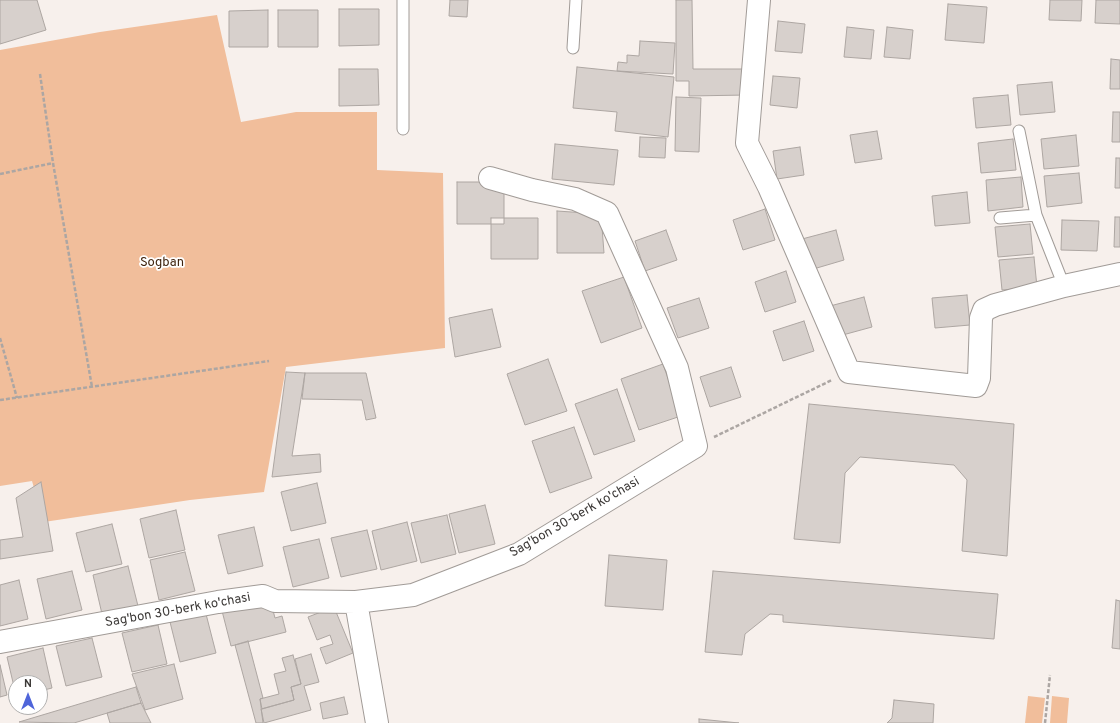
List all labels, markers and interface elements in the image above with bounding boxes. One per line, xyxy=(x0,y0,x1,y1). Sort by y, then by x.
park label: Sogban xyxy=(140,255,184,271)
street label: Sag'bon 30-berk ko'chasi xyxy=(507,474,643,562)
street label: Sag'bon 30-berk ko'chasi xyxy=(104,591,252,631)
north arrow xyxy=(8,675,48,715)
text: N xyxy=(24,677,32,691)

